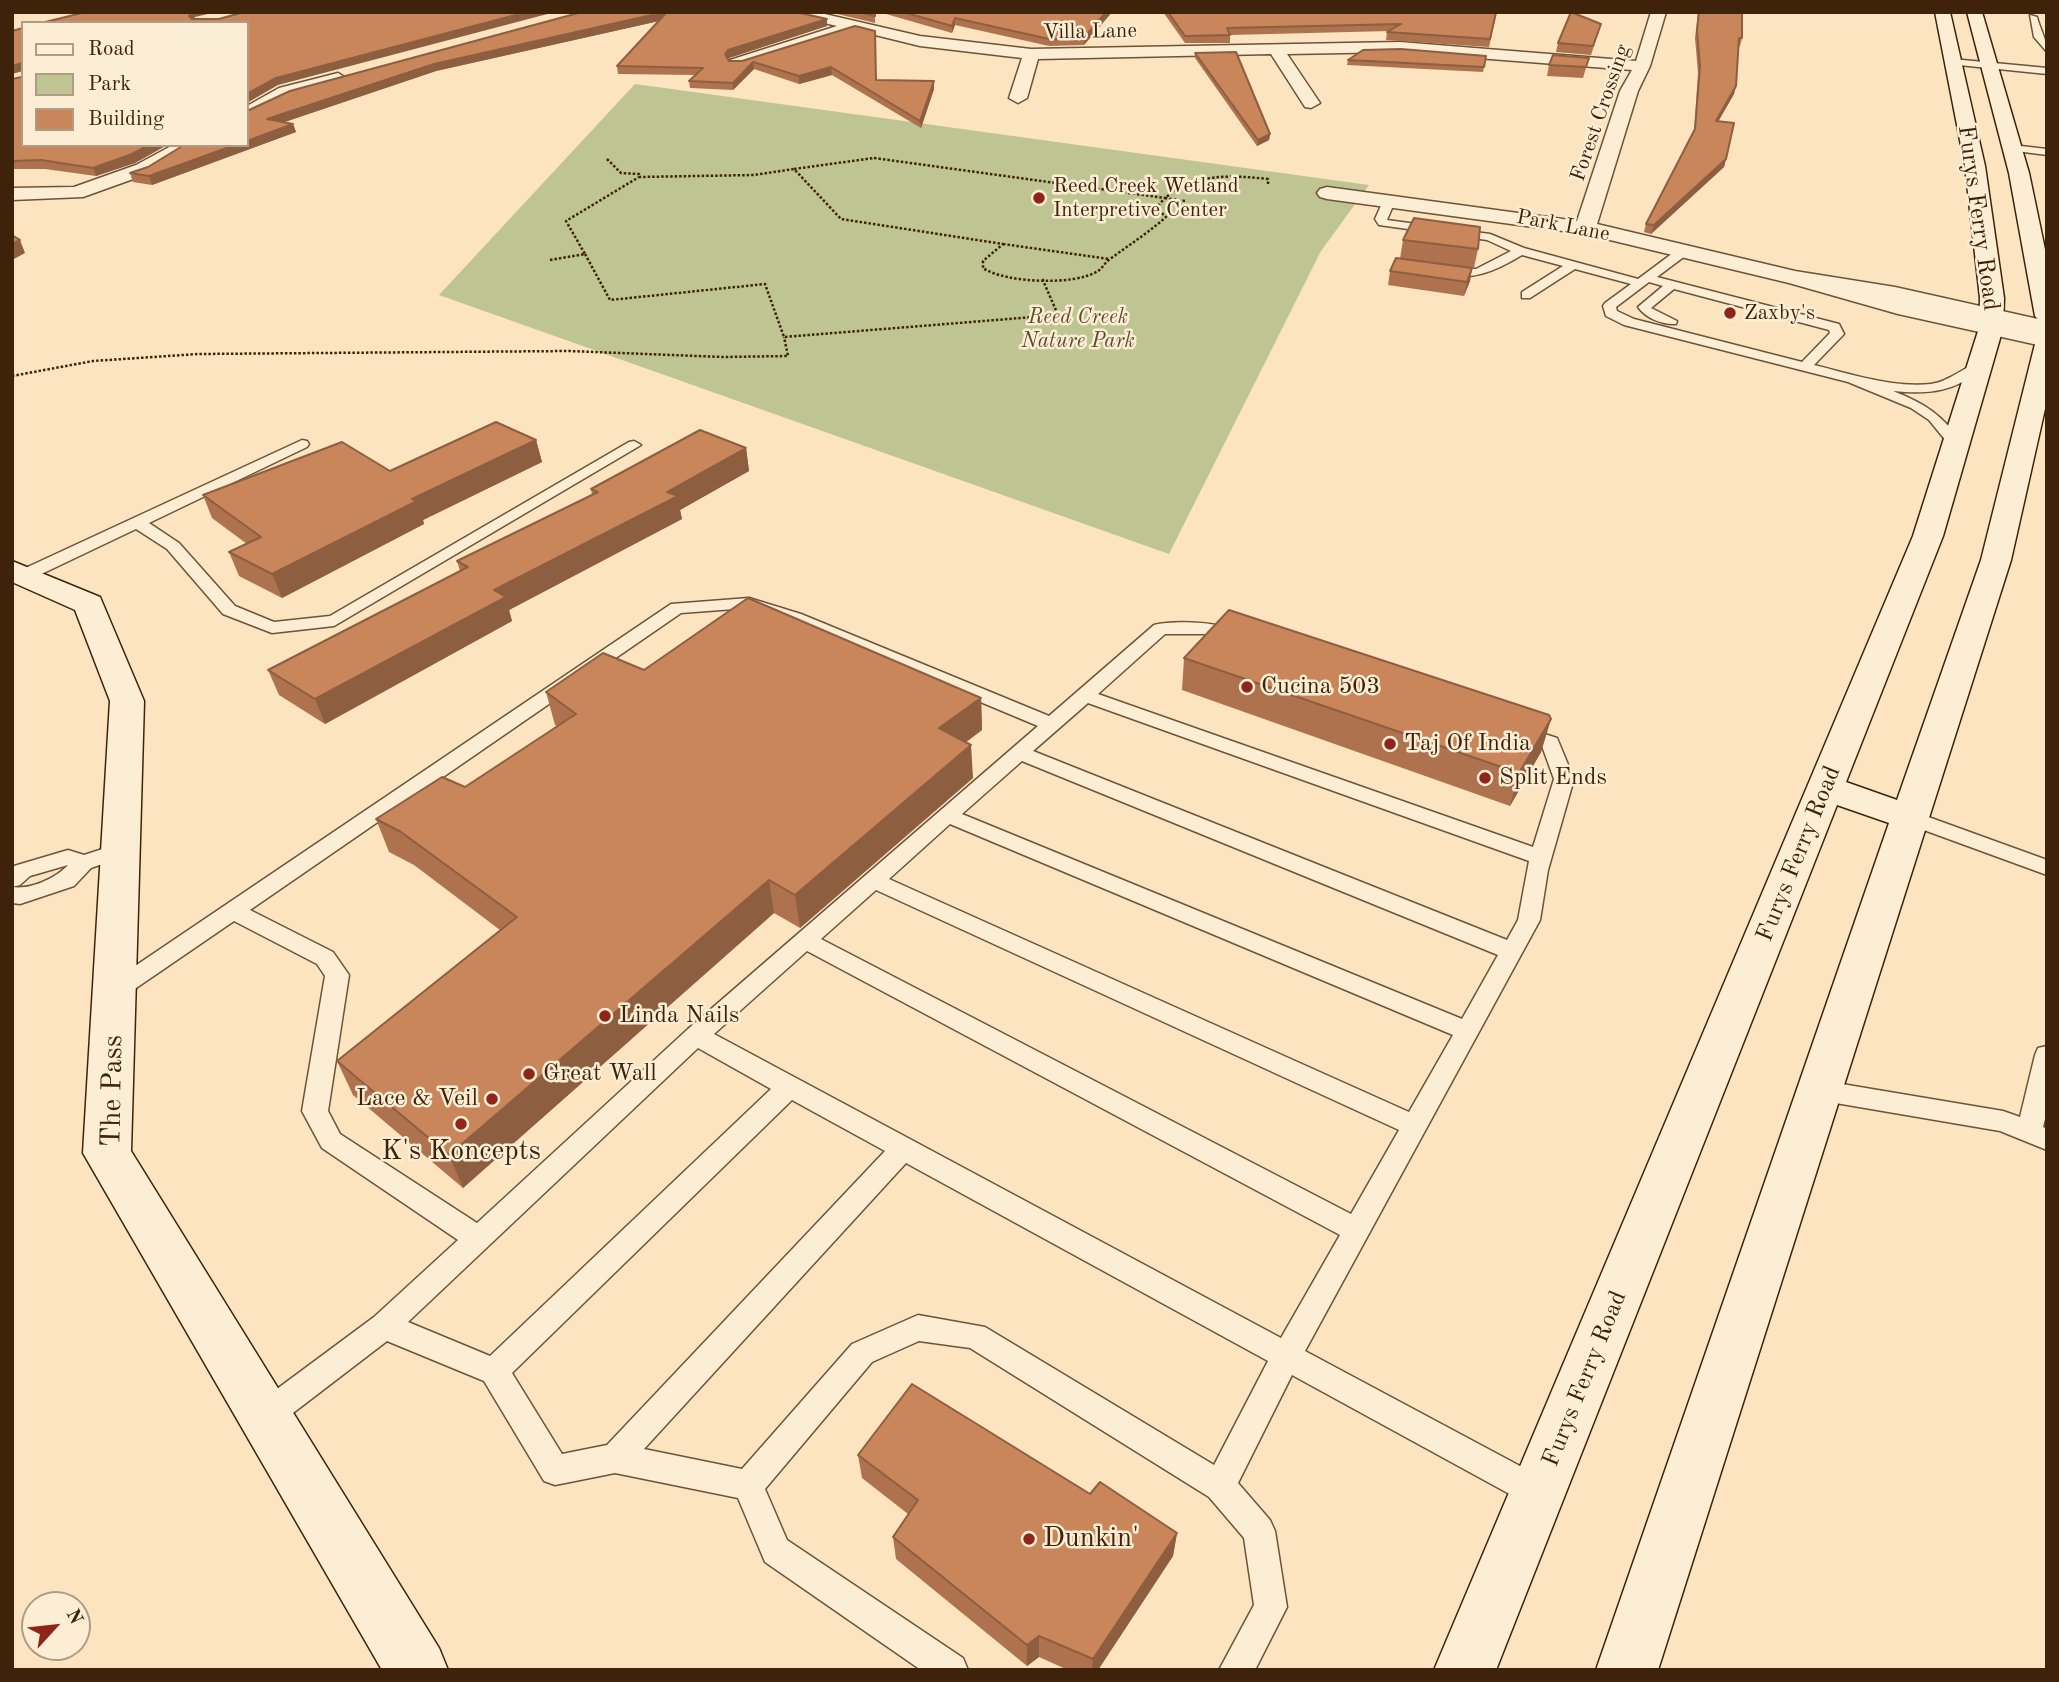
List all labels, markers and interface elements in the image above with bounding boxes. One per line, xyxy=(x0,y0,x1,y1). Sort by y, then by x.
street label: Villa Lane xyxy=(1043,19,1137,45)
legend xyxy=(21,21,248,147)
text: Road xyxy=(88,39,135,60)
street label: Forest Crossing xyxy=(1566,41,1636,185)
text: Park xyxy=(88,74,131,95)
text: Building xyxy=(88,109,164,130)
street label: Furys Ferry Road xyxy=(1951,123,2005,313)
place label: Reed Creek Wetland Interpretive Center xyxy=(1053,173,1239,223)
marker: Reed Creek Wetland Interpretive Center xyxy=(1031,190,1047,206)
street label: Park Lane xyxy=(1514,205,1612,247)
place label: Zaxby's xyxy=(1744,300,1815,326)
park label: Reed Creek Nature Park xyxy=(1021,304,1135,354)
marker: Zaxby's xyxy=(1722,305,1738,321)
place label: Cucina 503 xyxy=(1261,673,1380,701)
marker: Cucina 503 xyxy=(1239,679,1255,695)
place label: Taj Of India xyxy=(1404,730,1531,758)
marker: Taj Of India xyxy=(1382,736,1398,752)
street label: Furys Ferry Road xyxy=(1751,762,1847,946)
place label: Split Ends xyxy=(1499,764,1607,792)
marker: Split Ends xyxy=(1477,770,1493,786)
place label: Linda Nails xyxy=(619,1002,739,1030)
marker: Linda Nails xyxy=(597,1008,613,1024)
street label: The Pass xyxy=(95,1035,131,1147)
place label: Great Wall xyxy=(543,1060,657,1088)
marker: Great Wall xyxy=(521,1066,537,1082)
place label: Lace & Veil xyxy=(356,1085,478,1113)
marker: Lace & Veil xyxy=(484,1091,500,1107)
marker: K's Koncepts xyxy=(453,1116,469,1132)
place label: K's Koncepts xyxy=(381,1135,541,1169)
street label: Furys Ferry Road xyxy=(1537,1287,1633,1471)
place label: Dunkin' xyxy=(1043,1522,1139,1556)
marker: Dunkin' xyxy=(1021,1531,1037,1547)
north arrow xyxy=(21,1591,91,1661)
text: N xyxy=(62,1606,85,1628)

